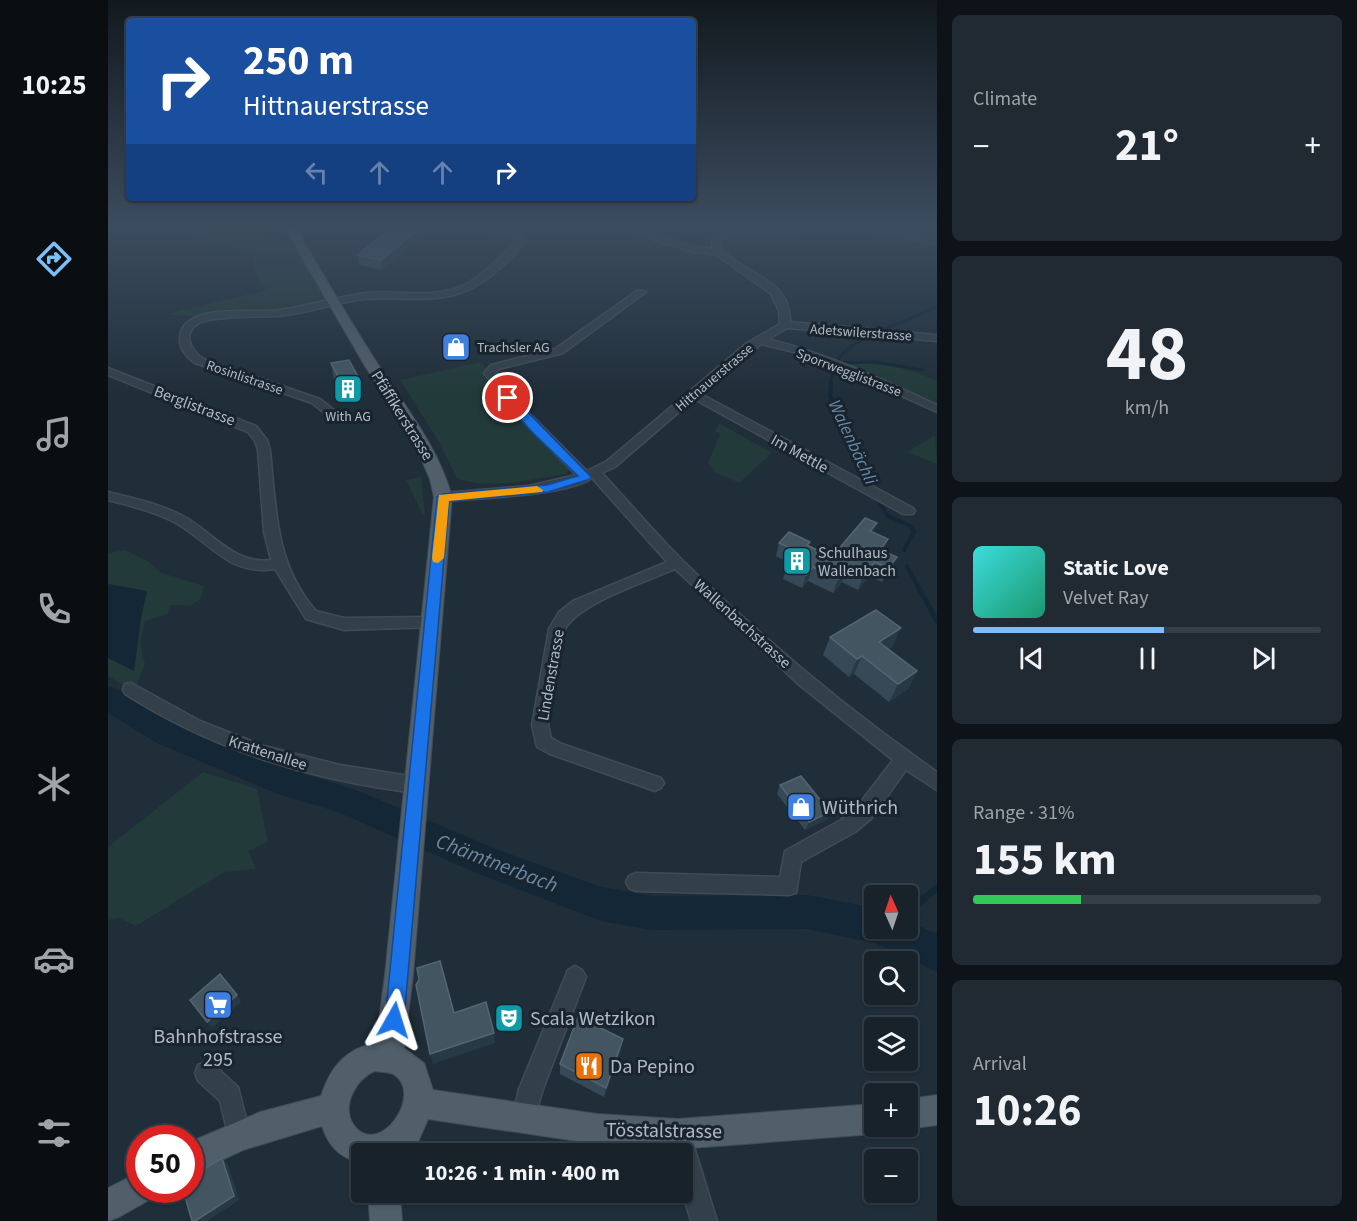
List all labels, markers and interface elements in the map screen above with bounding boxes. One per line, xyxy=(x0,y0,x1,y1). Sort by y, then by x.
text: 250 m xyxy=(243,31,354,91)
icon: right xyxy=(144,42,222,120)
text: 10:25 xyxy=(21,66,87,105)
text: Climate xyxy=(973,85,1037,113)
text: Hittnauerstrasse xyxy=(243,87,429,126)
text: 21° xyxy=(1115,114,1179,178)
text: − xyxy=(973,123,989,170)
text: + xyxy=(1305,123,1321,170)
icon: left xyxy=(300,156,333,189)
icon: ahead xyxy=(363,156,396,189)
icon: ahead xyxy=(426,156,459,189)
icon: right xyxy=(489,156,522,189)
icon: directions xyxy=(33,238,75,280)
text: 48 xyxy=(1106,299,1188,410)
street label: Adetswilerstrasse xyxy=(809,319,913,347)
shop icon: Trachsler AG xyxy=(440,331,472,363)
place label: Trachsler AG xyxy=(477,338,550,358)
street label: Hittnauerstrasse xyxy=(671,339,758,416)
street label: Sporrwegglistrasse xyxy=(793,344,904,402)
street label: Rosinlistrasse xyxy=(204,355,286,400)
street label: Pfäffikerstrasse xyxy=(366,366,439,465)
pin xyxy=(482,372,533,423)
building icon: With AG xyxy=(332,373,364,405)
street label: Berglistrasse xyxy=(151,380,238,431)
icon: arrive xyxy=(491,381,524,414)
text: km/h xyxy=(1125,394,1169,422)
water label: Walenbächli xyxy=(822,396,883,489)
place label: With AG xyxy=(325,407,371,427)
icon: music xyxy=(33,413,75,455)
street label: Im Mettle xyxy=(767,429,832,479)
place label: Schulhaus Wallenbach xyxy=(818,542,896,582)
building icon: Schulhaus Wallenbach xyxy=(781,545,813,577)
text: Static Love xyxy=(1063,552,1169,584)
street label: Wallenbachstrasse xyxy=(689,574,796,674)
text: Velvet Ray xyxy=(1063,584,1149,612)
icon: phone xyxy=(33,588,75,630)
street label: Lindenstrasse xyxy=(532,628,570,723)
icon: previous xyxy=(1015,642,1048,675)
icon: pause xyxy=(1131,642,1164,675)
icon: next xyxy=(1247,642,1280,675)
street label: Krattenallee xyxy=(226,730,310,776)
icon: climate xyxy=(33,763,75,805)
shop icon: Wüthrich xyxy=(785,791,817,823)
place label: Wüthrich xyxy=(822,794,898,822)
text: Range · 31% xyxy=(973,799,1074,827)
water label: Chämtnerbach xyxy=(432,826,562,900)
text: 155 km xyxy=(973,828,1117,892)
north arrow xyxy=(864,885,918,939)
map controls xyxy=(864,885,918,1203)
icon: car xyxy=(33,938,75,980)
button: search xyxy=(864,951,918,1005)
position arrow xyxy=(362,988,426,1052)
supermarket icon: Bahnhofstrasse 295 xyxy=(202,989,234,1021)
theatre icon: Scala Wetzikon xyxy=(493,1002,525,1034)
place label: Scala Wetzikon xyxy=(530,1005,656,1033)
button: layers xyxy=(864,1017,918,1071)
place label: Bahnhofstrasse 295 xyxy=(153,1023,283,1074)
restaurant icon: Da Pepino xyxy=(573,1050,605,1082)
text: Arrival xyxy=(973,1050,1027,1078)
place label: Da Pepino xyxy=(610,1053,695,1081)
text: 10:26 xyxy=(973,1079,1082,1143)
button: + xyxy=(864,1083,918,1137)
icon: filters xyxy=(33,1112,75,1154)
street label: Tösstalstrasse xyxy=(606,1116,722,1146)
speed limit sign: 50 xyxy=(126,1125,204,1203)
button: − xyxy=(864,1149,918,1203)
text: 10:26 · 1 min · 400 m xyxy=(424,1157,620,1189)

